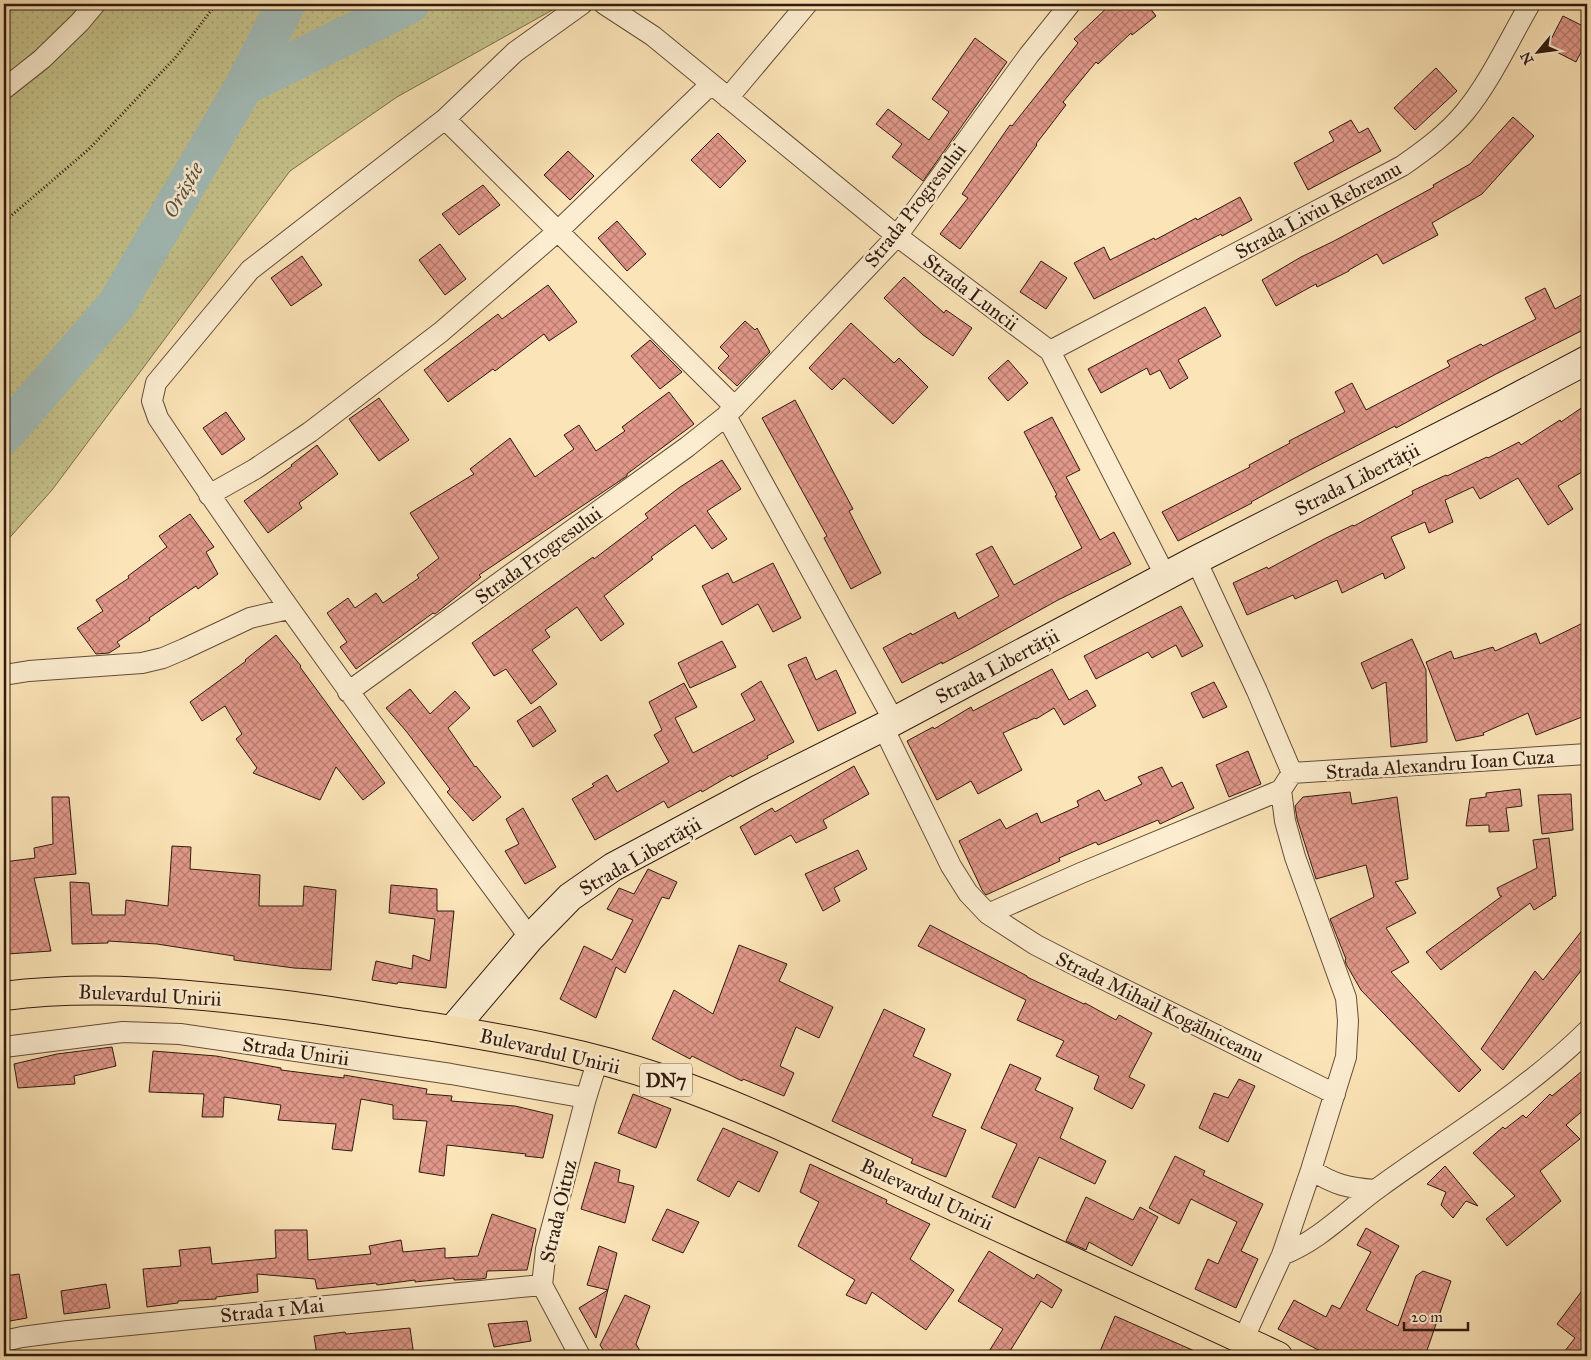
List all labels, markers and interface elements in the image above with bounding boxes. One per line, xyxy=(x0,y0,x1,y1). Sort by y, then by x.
north arrow xyxy=(1514,28,1564,78)
text: N xyxy=(1517,49,1537,67)
street label: Strada Progresului xyxy=(859,138,972,272)
street label: Strada Liviu Rebreanu xyxy=(1231,156,1406,264)
water label: Orăștie xyxy=(157,157,210,222)
street label: Strada Luncii xyxy=(919,248,1024,336)
street label: Strada Libertății xyxy=(1291,437,1424,521)
street label: Strada Progresului xyxy=(470,501,607,610)
street label: Strada Libertății xyxy=(931,623,1063,709)
street label: Strada Alexandru Ioan Cuza xyxy=(1325,744,1556,784)
street label: Strada Libertății xyxy=(575,811,706,901)
street label: Strada Mihail Kogălniceanu xyxy=(1052,946,1268,1069)
street label: Bulevardul Unirii xyxy=(78,979,223,1011)
street label: Bulevardul Unirii xyxy=(477,1023,623,1079)
street label: Strada Unirii xyxy=(241,1032,351,1070)
road number: DN7 xyxy=(640,1064,692,1096)
street label: Bulevardul Unirii xyxy=(857,1153,998,1235)
street label: Strada Oituz xyxy=(535,1157,581,1265)
street label: Strada 1 Mai xyxy=(219,1293,326,1327)
scale bar xyxy=(1404,1300,1467,1332)
text: 20 m xyxy=(1411,1308,1443,1326)

